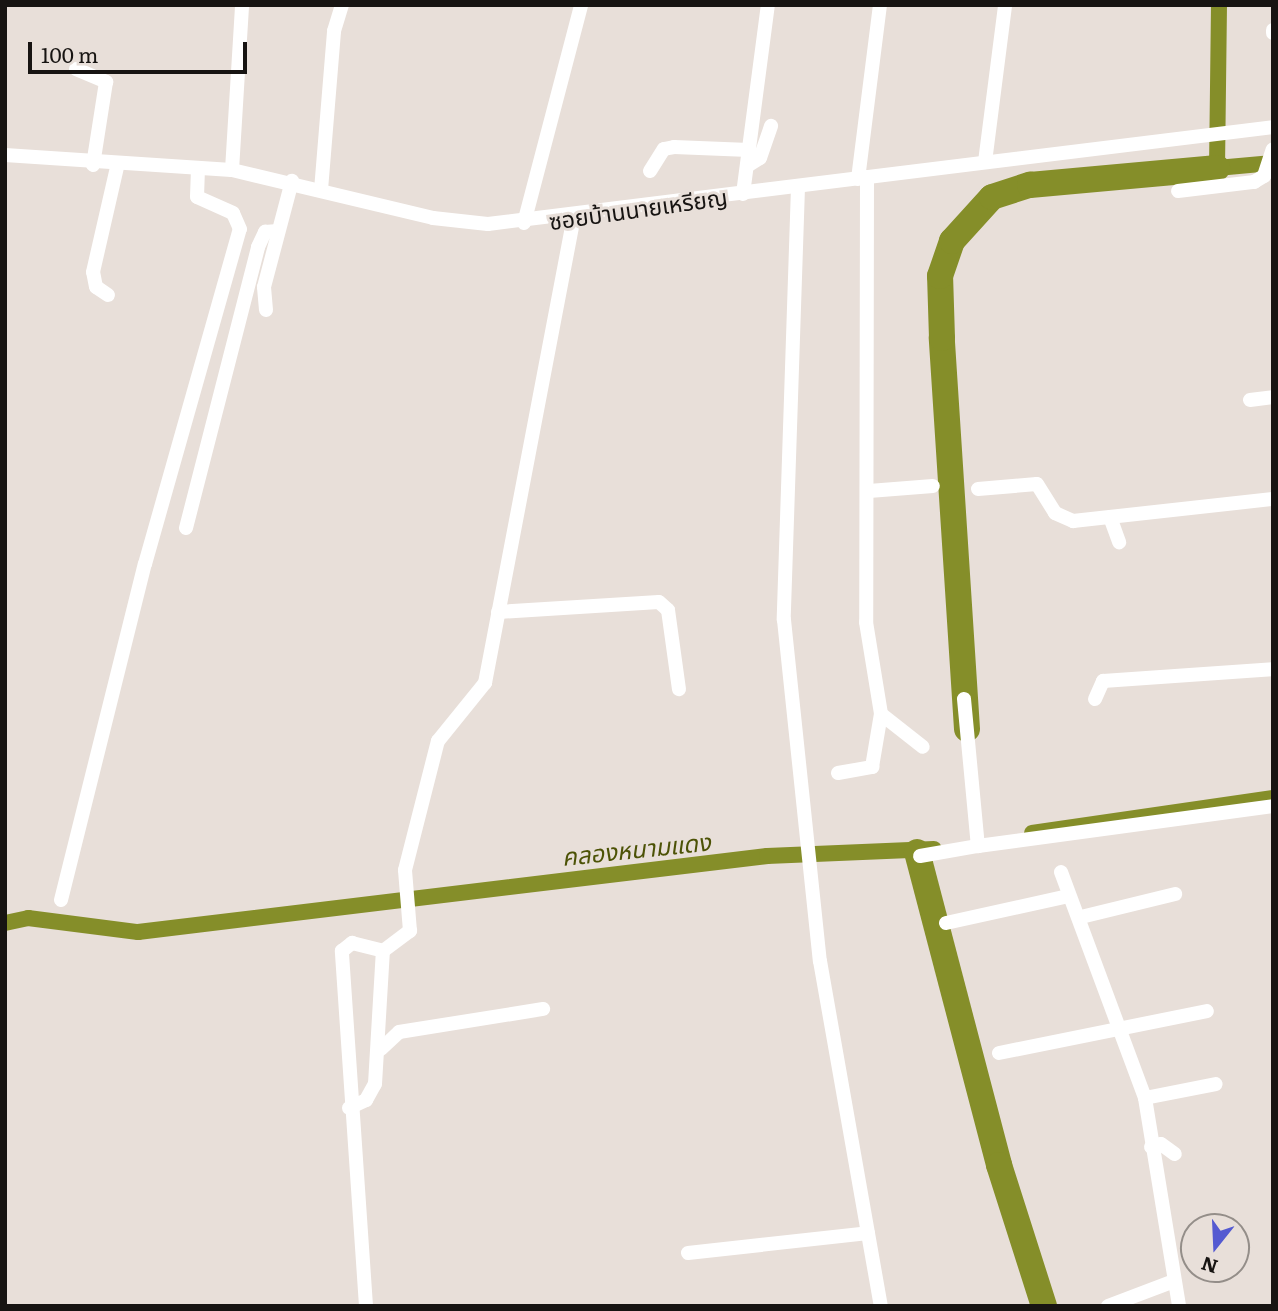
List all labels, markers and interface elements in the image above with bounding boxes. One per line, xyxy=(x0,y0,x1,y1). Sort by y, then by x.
scale bar xyxy=(32,28,250,72)
text: 100 m xyxy=(41,38,98,69)
street label: ซอยบ้านนายเหรียญ xyxy=(547,182,729,234)
water label: คลองหนามแดง xyxy=(560,826,712,870)
north arrow xyxy=(1180,1213,1250,1283)
text: N xyxy=(1197,1250,1221,1282)

